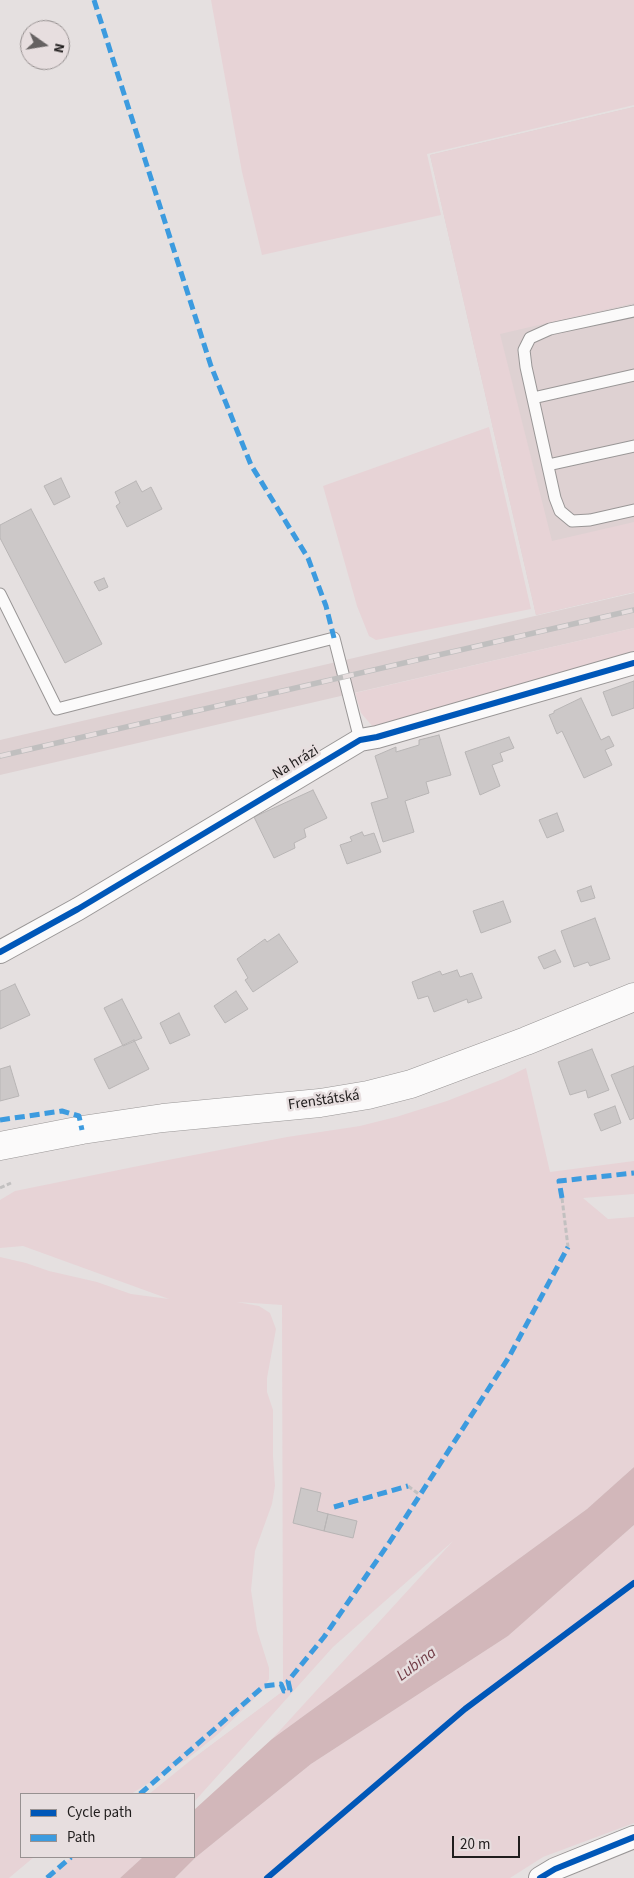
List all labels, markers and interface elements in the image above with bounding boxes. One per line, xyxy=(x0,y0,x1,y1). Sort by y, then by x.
north arrow xyxy=(20,20,70,70)
text: N xyxy=(48,41,69,55)
street label: Na hrázi xyxy=(270,742,322,784)
street label: Frenštátská xyxy=(287,1087,361,1115)
water label: Lubina xyxy=(393,1644,441,1686)
legend xyxy=(20,1793,195,1858)
text: Cycle path xyxy=(67,1802,132,1823)
scale bar xyxy=(454,1826,522,1858)
text: Path xyxy=(67,1827,95,1848)
text: 20 m xyxy=(460,1834,490,1855)

